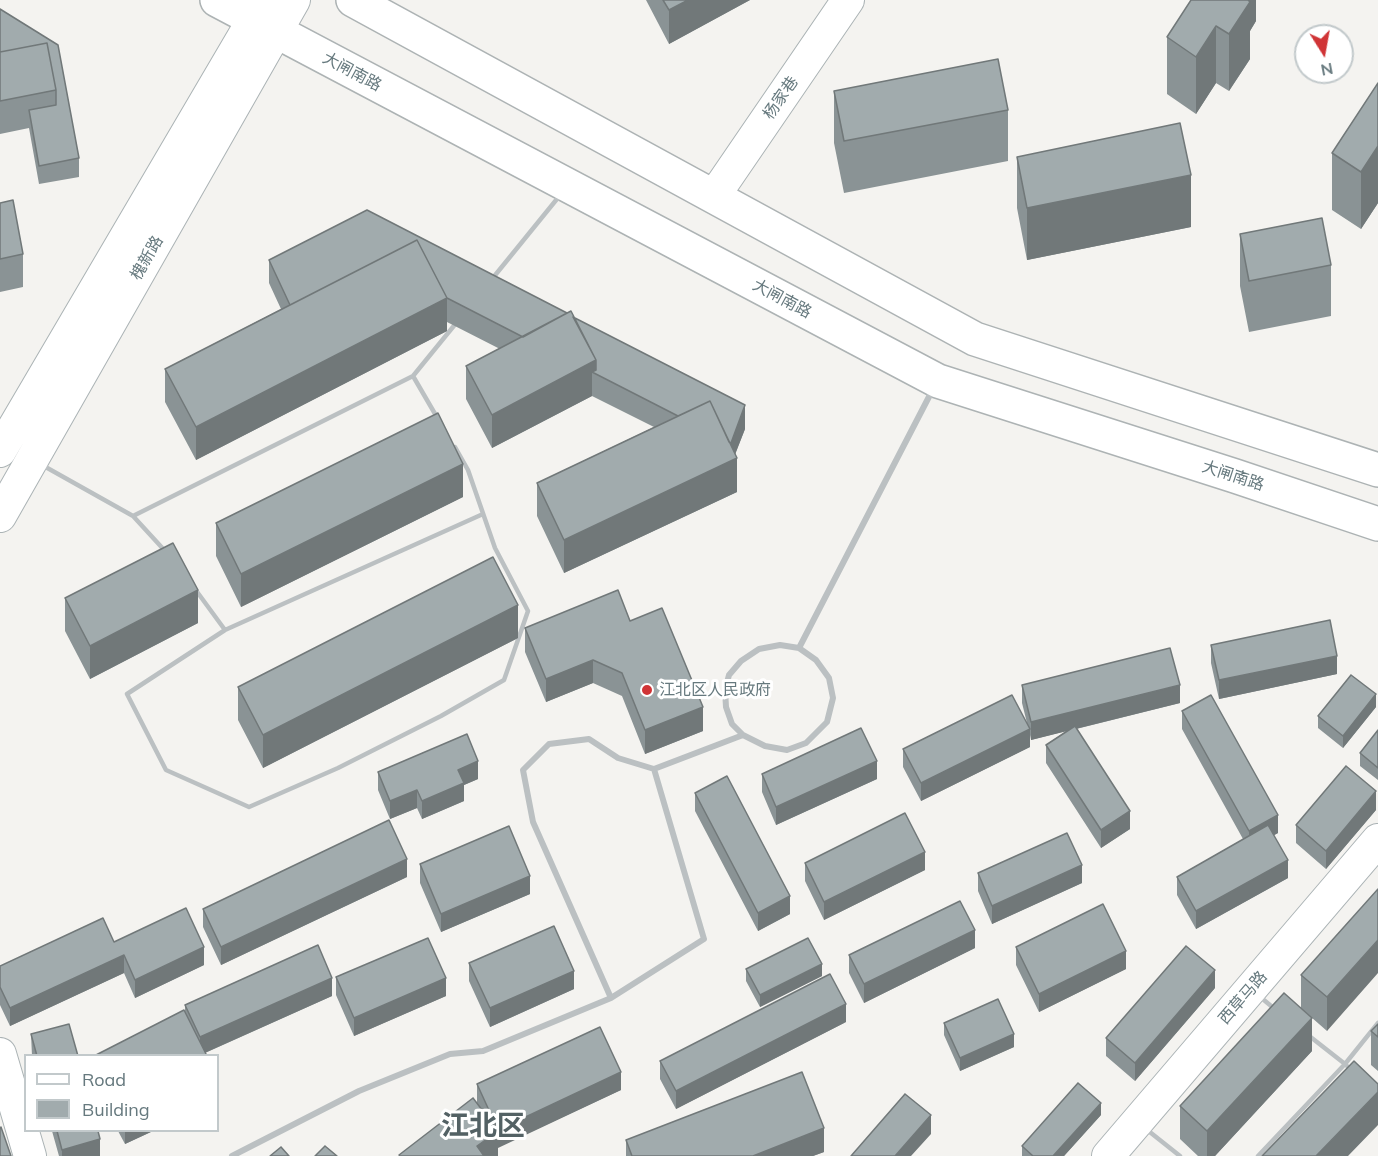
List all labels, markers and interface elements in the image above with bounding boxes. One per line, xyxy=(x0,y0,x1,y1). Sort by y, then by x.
north arrow xyxy=(1294,24,1354,84)
street label: 大闸南路 xyxy=(319,49,385,95)
text: N xyxy=(1319,59,1335,81)
street label: 杨家巷 xyxy=(759,73,803,123)
street label: 槐新路 xyxy=(127,232,167,284)
street label: 大闸南路 xyxy=(749,276,815,322)
street label: 大闸南路 xyxy=(1200,457,1266,495)
place label: 江北区人民政府 xyxy=(659,680,771,700)
marker: 江北区人民政府 xyxy=(640,683,654,697)
street label: 西草马路 xyxy=(1215,968,1271,1028)
legend xyxy=(24,1054,219,1132)
text: Road xyxy=(82,1068,126,1091)
text: Building xyxy=(82,1098,150,1121)
district label: 江北区 xyxy=(441,1110,525,1144)

